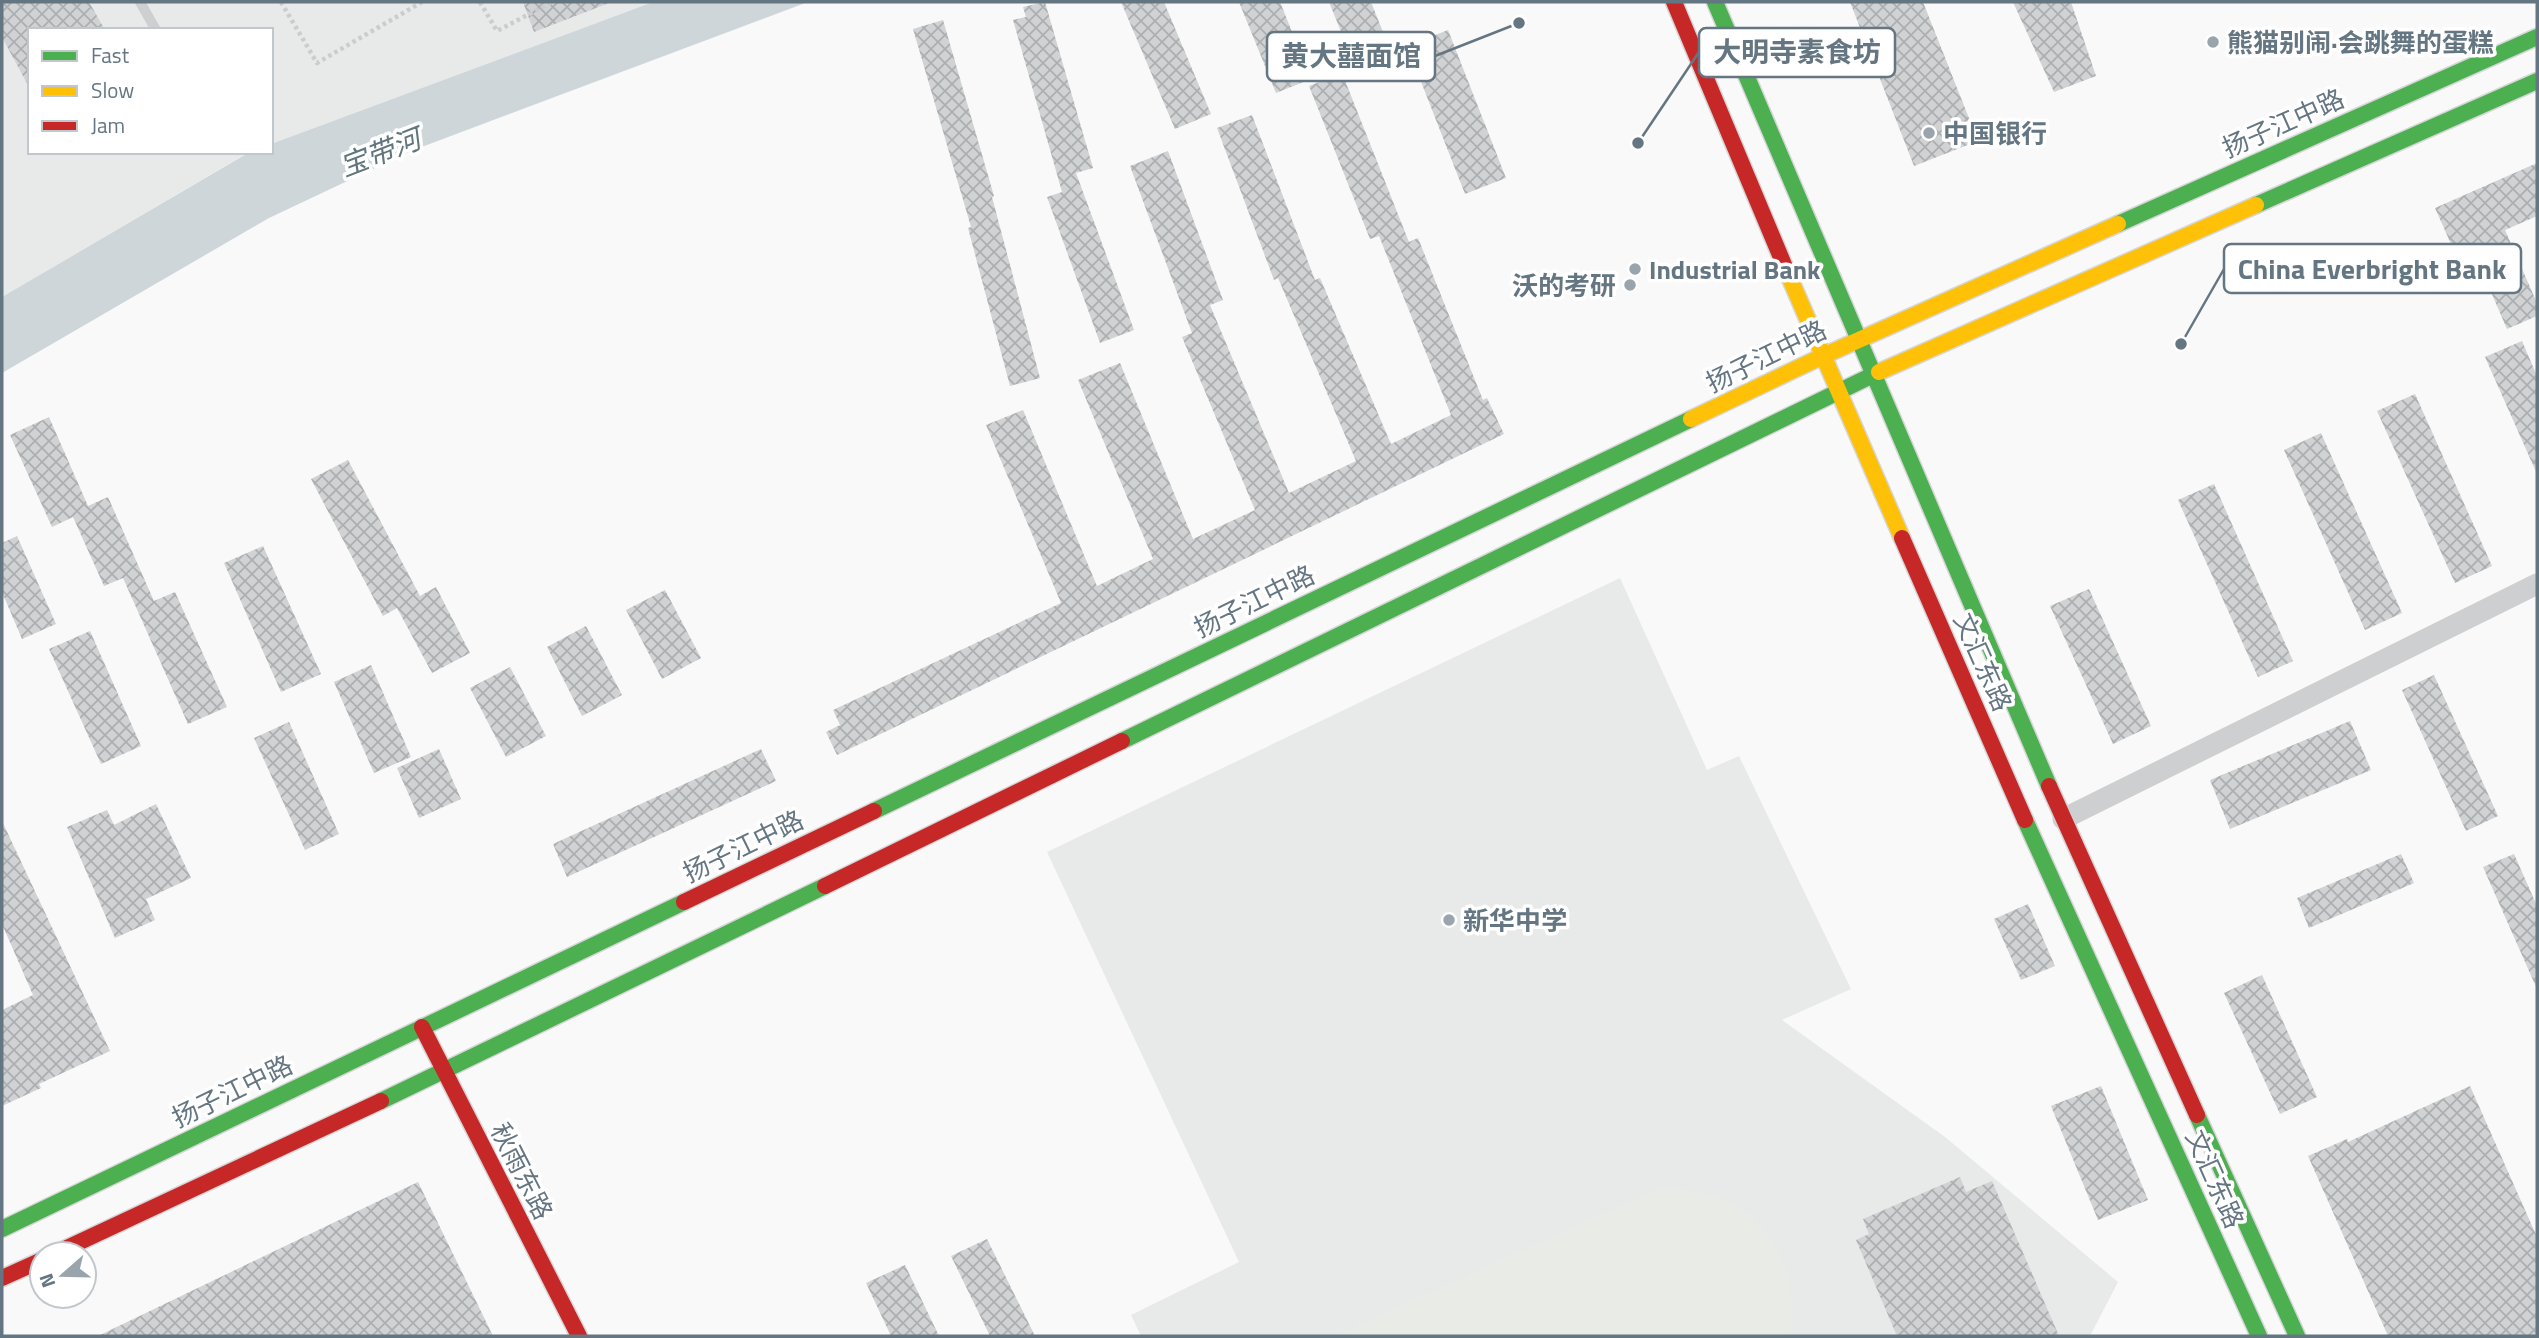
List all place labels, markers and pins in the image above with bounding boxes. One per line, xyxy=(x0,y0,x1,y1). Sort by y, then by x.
place label: 熊猫别闹·会跳舞的蛋糕 xyxy=(2227,23,2494,62)
callout: 大明寺素食坊 xyxy=(1699,28,1895,77)
callout: 黄大囍面馆 xyxy=(1267,32,1435,81)
marker: 熊猫别闹·会跳舞的蛋糕 xyxy=(2205,34,2221,50)
place label: 中国银行 xyxy=(1943,114,2047,153)
marker: 中国银行 xyxy=(1921,125,1937,141)
callout: China Everbright Bank xyxy=(2224,244,2521,293)
place label: Industrial Bank xyxy=(1649,250,1821,289)
marker: Industrial Bank xyxy=(1627,261,1643,277)
place label: 沃的考研 xyxy=(1512,266,1616,305)
marker: 沃的考研 xyxy=(1622,277,1638,293)
place label: 新华中学 xyxy=(1463,901,1567,940)
marker: 新华中学 xyxy=(1441,912,1457,928)

